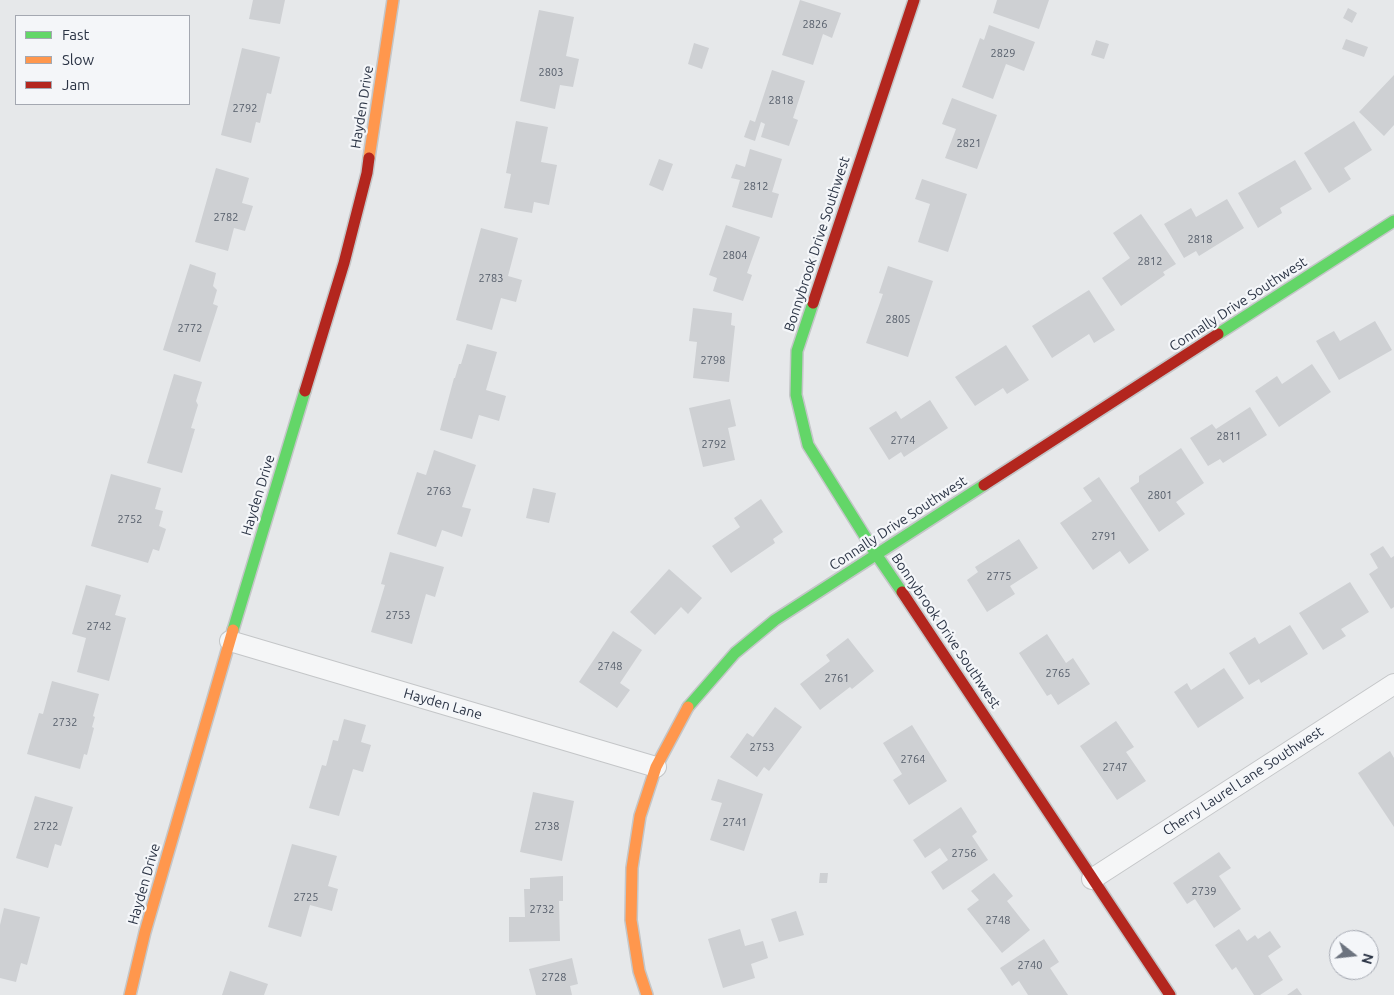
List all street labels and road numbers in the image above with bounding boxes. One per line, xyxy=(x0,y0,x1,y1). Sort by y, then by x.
street label: Hayden Drive xyxy=(347,64,377,150)
street label: Bonnybrook Drive Southwest xyxy=(781,154,853,334)
street label: Connally Drive Southwest xyxy=(1166,253,1310,355)
street label: Hayden Drive xyxy=(238,452,278,538)
street label: Connally Drive Southwest xyxy=(826,472,970,574)
street label: Bonnybrook Drive Southwest xyxy=(888,550,1004,712)
street label: Hayden Lane xyxy=(402,685,484,723)
street label: Cherry Laurel Lane Southwest xyxy=(1160,723,1326,839)
street label: Hayden Drive xyxy=(124,841,164,927)

